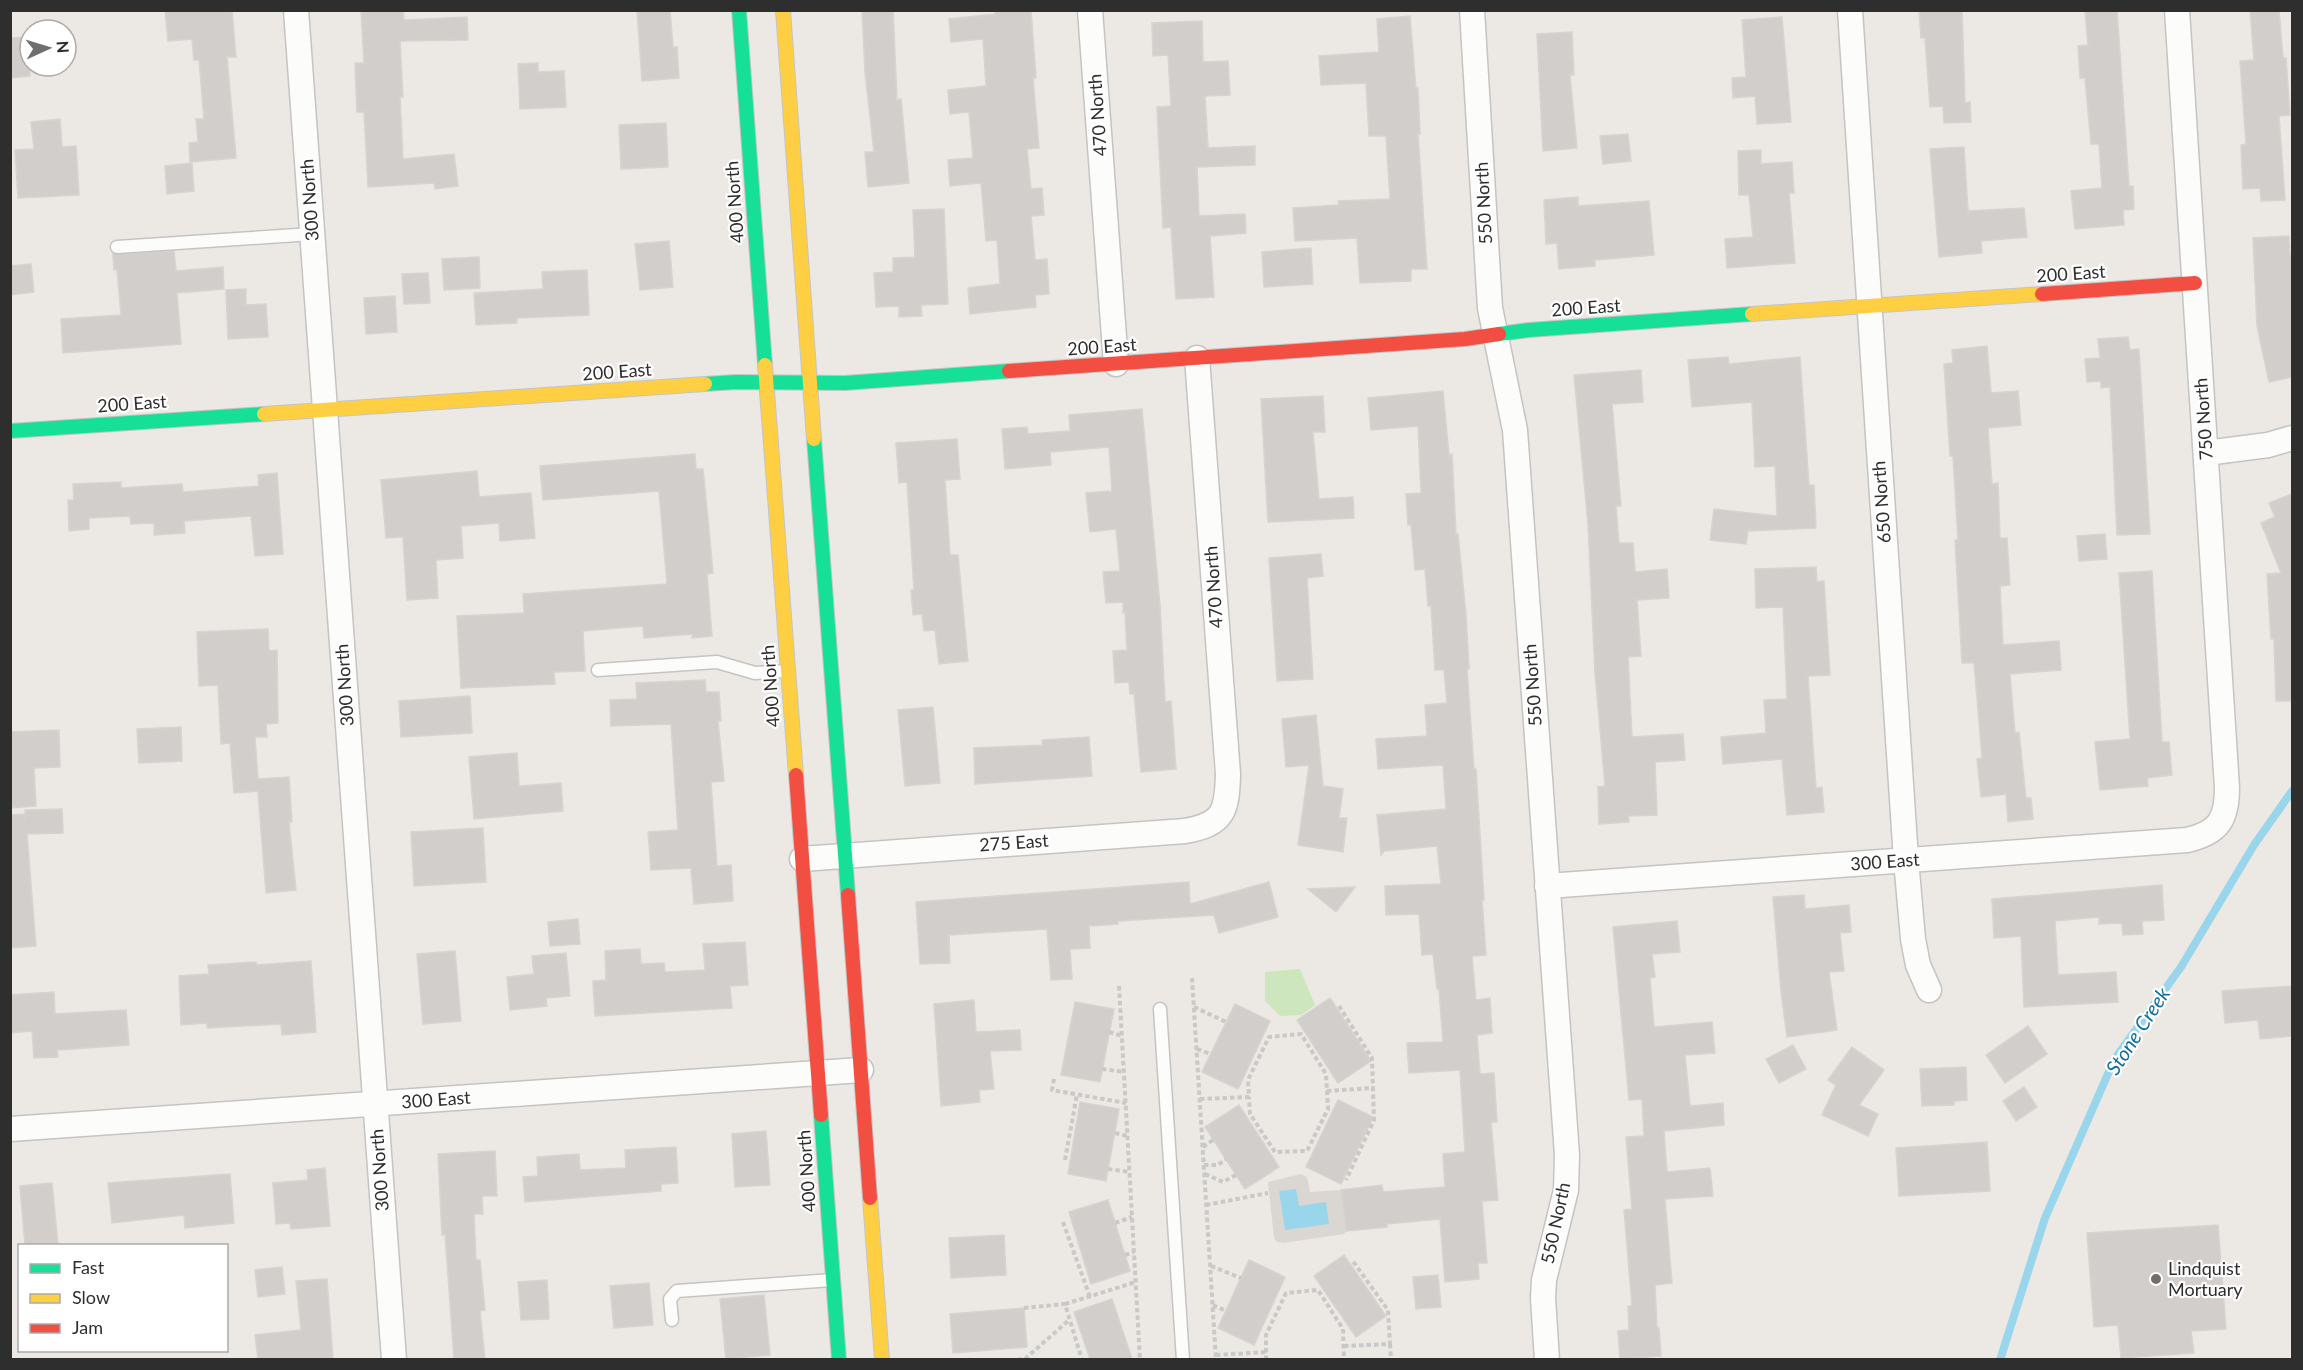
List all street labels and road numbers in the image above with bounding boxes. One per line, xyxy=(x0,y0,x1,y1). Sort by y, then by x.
street label: 470 North xyxy=(1083,73,1111,157)
street label: 300 North xyxy=(295,158,323,242)
street label: 400 North xyxy=(720,160,748,244)
street label: 550 North xyxy=(1470,161,1496,245)
street label: 200 East xyxy=(2036,260,2107,286)
street label: 200 East xyxy=(1551,294,1622,320)
street label: 200 East xyxy=(1067,333,1138,359)
street label: 200 East xyxy=(582,358,653,384)
street label: 750 North xyxy=(2189,377,2217,461)
street label: 200 East xyxy=(97,390,168,416)
street label: 650 North xyxy=(1867,460,1895,544)
street label: 470 North xyxy=(1199,545,1227,629)
street label: 300 North xyxy=(330,643,358,727)
street label: 550 North xyxy=(1518,643,1546,727)
street label: 400 North xyxy=(756,644,784,728)
street label: 275 East xyxy=(979,829,1050,855)
street label: 300 East xyxy=(1850,848,1921,874)
street label: 300 East xyxy=(401,1086,472,1112)
street label: 300 North xyxy=(365,1128,393,1212)
street label: 400 North xyxy=(792,1129,820,1213)
street label: 550 North xyxy=(1536,1180,1574,1266)

